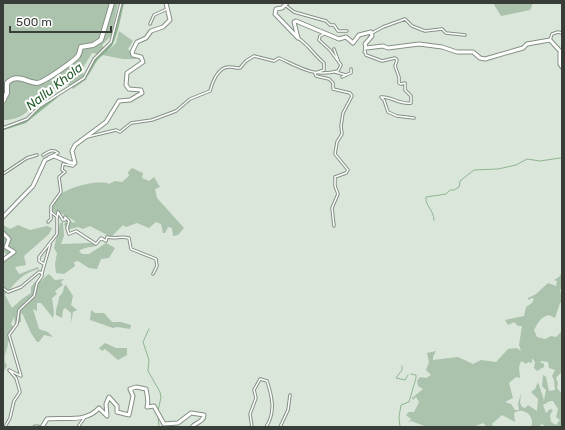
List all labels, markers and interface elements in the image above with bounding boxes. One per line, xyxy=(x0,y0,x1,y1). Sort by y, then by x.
scale bar xyxy=(10,8,111,34)
text: 500 m xyxy=(16,15,52,29)
water label: Nallu Khola xyxy=(23,59,86,113)

